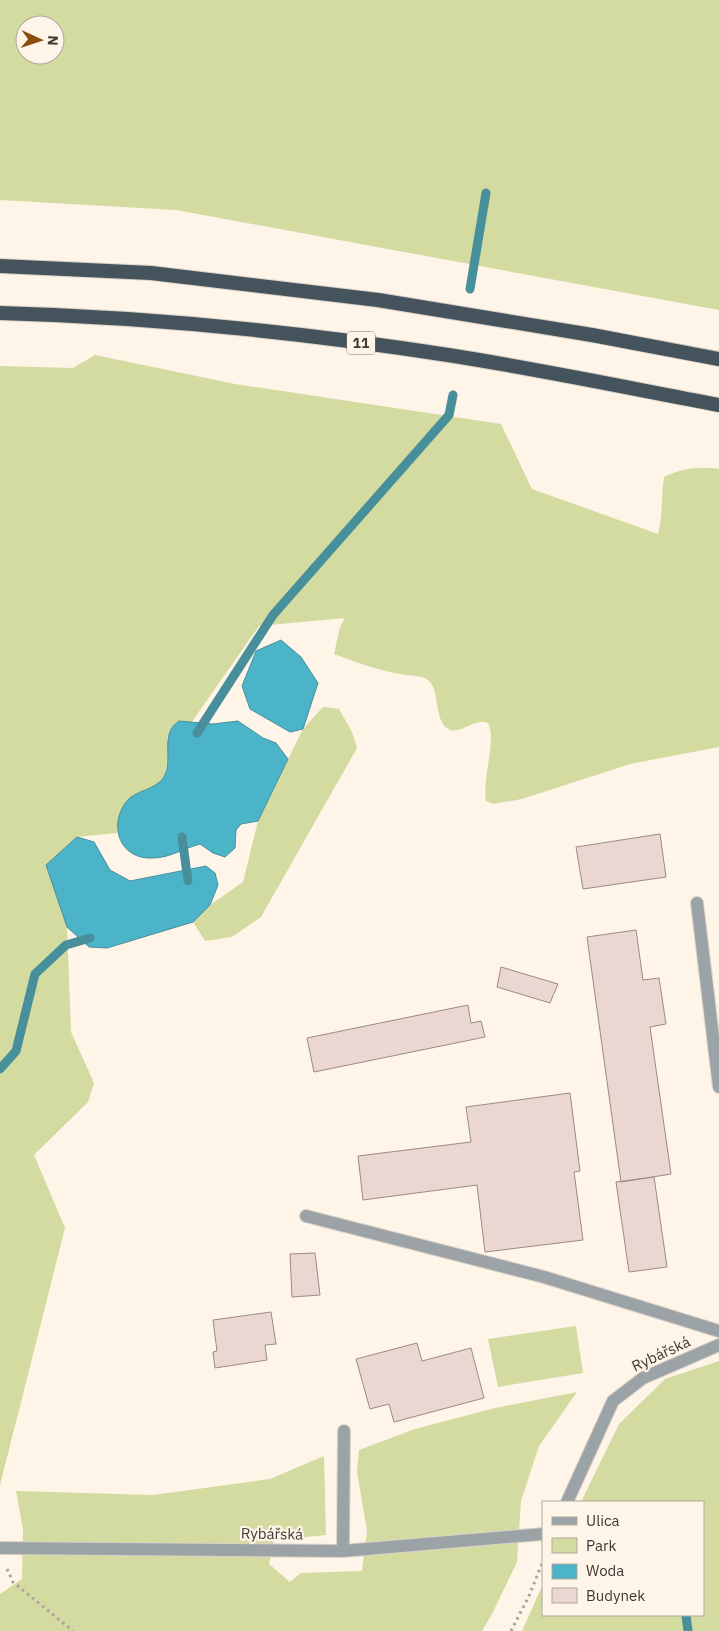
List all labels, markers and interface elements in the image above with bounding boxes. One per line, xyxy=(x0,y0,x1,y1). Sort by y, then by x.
north arrow xyxy=(15,15,65,65)
text: N xyxy=(44,35,62,46)
road number: 11 xyxy=(347,332,375,354)
street label: Rybářská xyxy=(629,1332,693,1375)
legend xyxy=(542,1501,704,1616)
text: Ulica xyxy=(586,1511,620,1530)
street label: Rybářská xyxy=(241,1523,303,1544)
text: Park xyxy=(586,1536,616,1555)
text: Woda xyxy=(586,1561,624,1580)
text: Budynek xyxy=(586,1586,645,1605)

